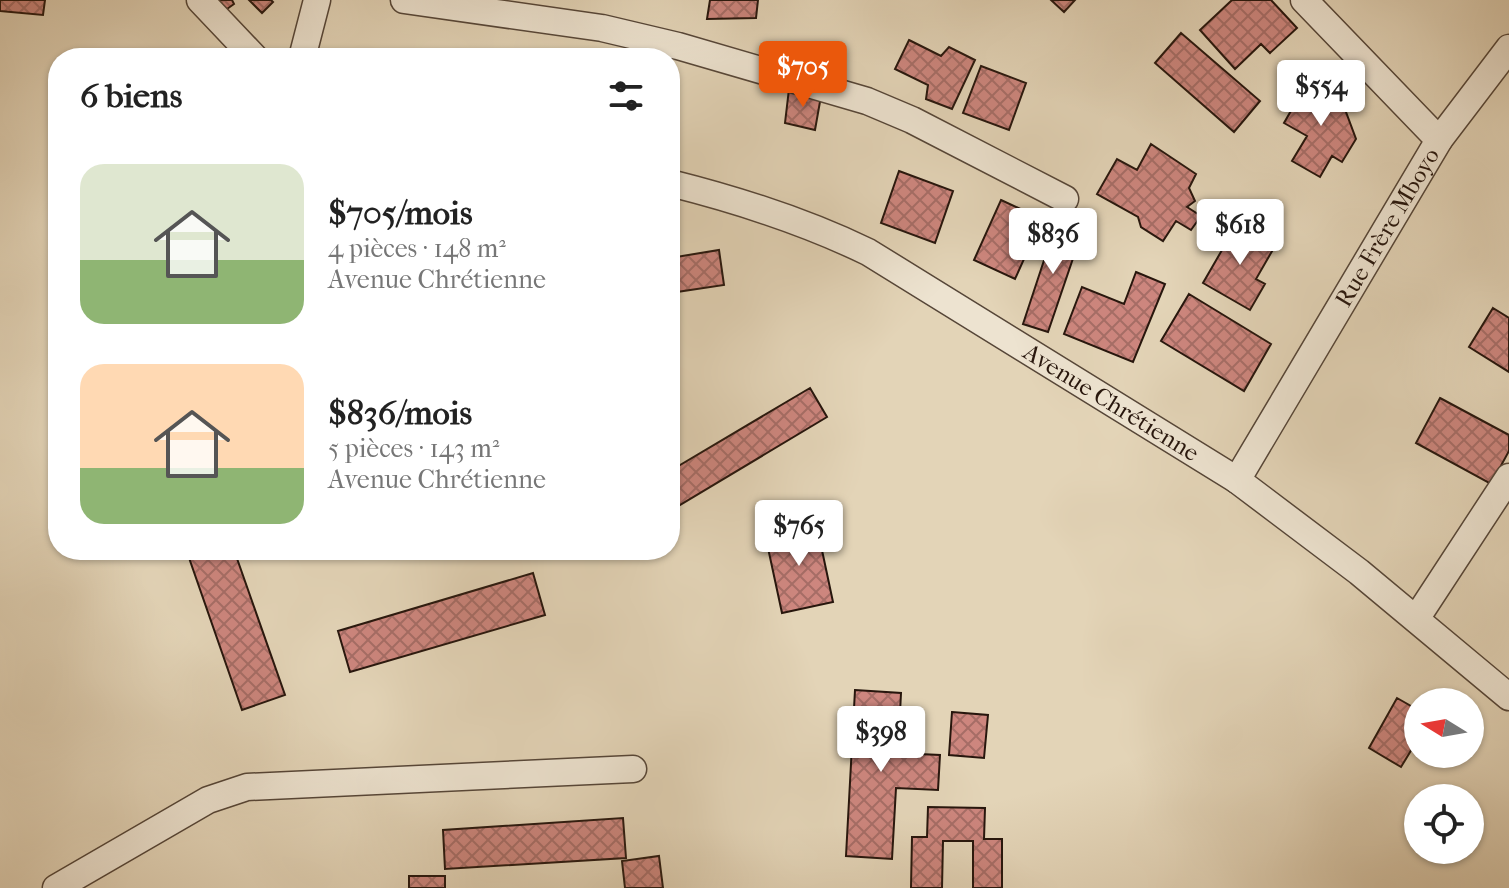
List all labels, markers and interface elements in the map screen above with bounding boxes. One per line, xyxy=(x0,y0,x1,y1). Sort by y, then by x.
pin: $705 xyxy=(756,41,850,109)
text: $705 xyxy=(777,51,829,82)
pin: $554 xyxy=(1274,60,1368,128)
text: $554 xyxy=(1295,70,1347,101)
icon: filters xyxy=(604,74,648,118)
text: 6 biens xyxy=(80,76,182,116)
street label: Rue Frère Mboyo xyxy=(1329,143,1445,312)
text: $705/mois xyxy=(328,193,472,233)
icon: home xyxy=(144,196,240,292)
pin: $618 xyxy=(1193,199,1287,267)
pin: $836 xyxy=(1006,208,1100,276)
text: $618 xyxy=(1215,209,1265,240)
text: $836 xyxy=(1027,218,1079,249)
text: 4 pièces · 148 m² xyxy=(328,233,506,264)
text: Avenue Chrétienne xyxy=(328,264,546,295)
street label: Avenue Chrétienne xyxy=(1017,337,1204,467)
text: $836/mois xyxy=(328,393,472,433)
icon: home xyxy=(144,396,240,492)
text: 5 pièces · 143 m² xyxy=(328,433,499,464)
text: Avenue Chrétienne xyxy=(328,464,546,495)
pin: $765 xyxy=(752,500,846,568)
text: $765 xyxy=(773,510,825,541)
north arrow xyxy=(1404,688,1484,768)
map controls xyxy=(1404,688,1484,864)
pin: $398 xyxy=(834,706,928,774)
text: $398 xyxy=(855,716,907,747)
button: locate xyxy=(1404,784,1484,864)

